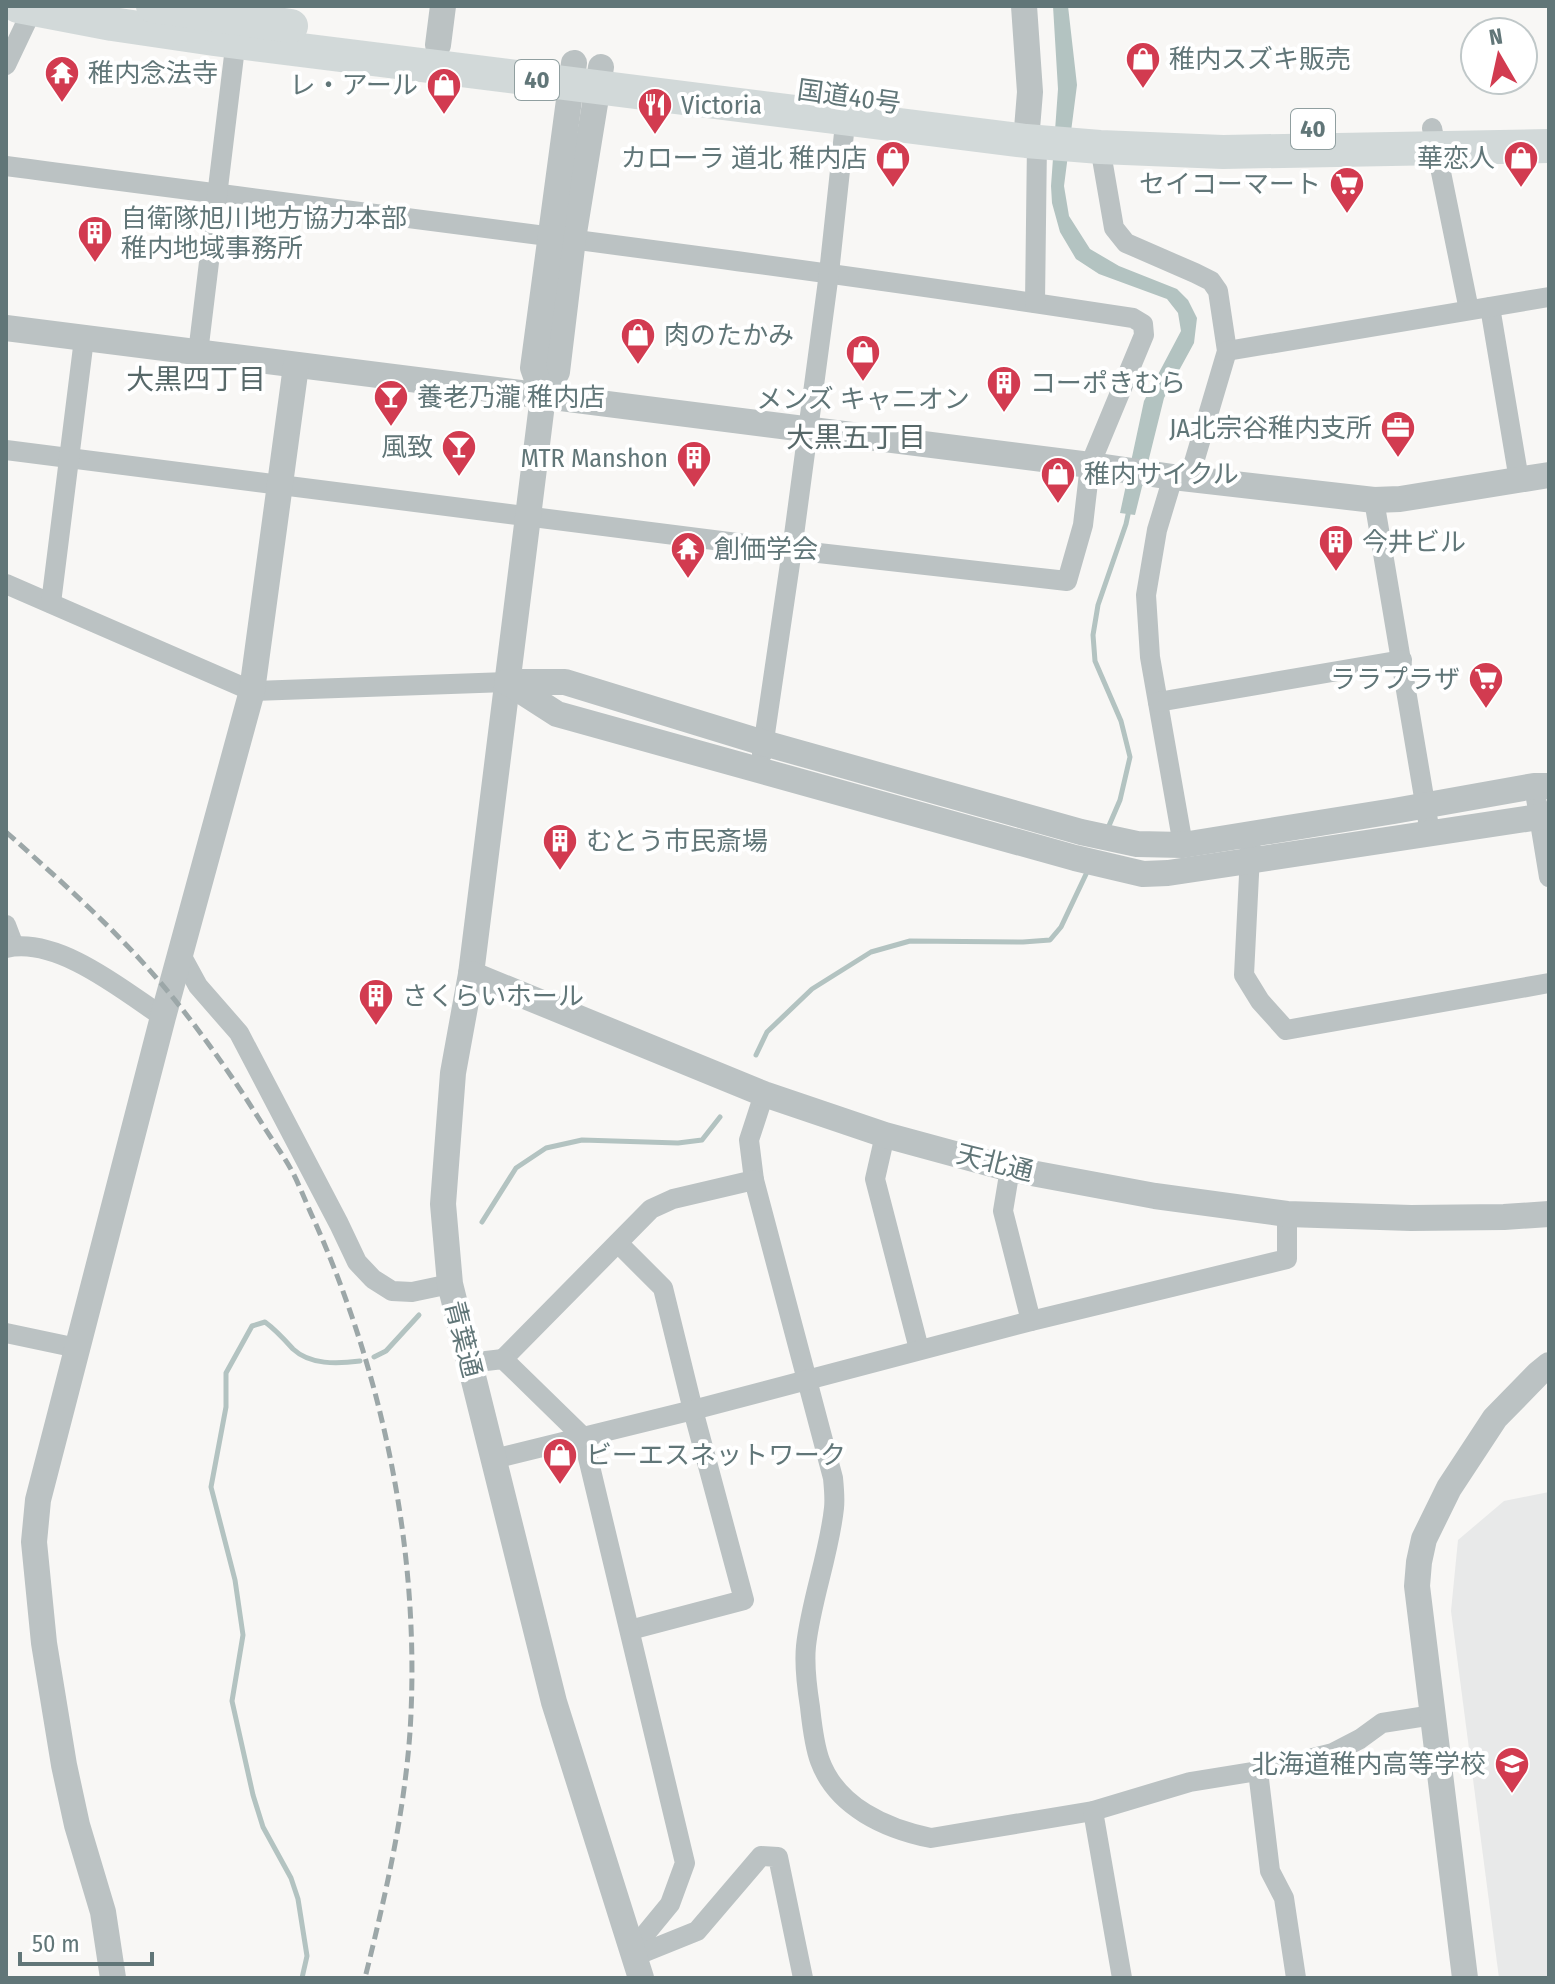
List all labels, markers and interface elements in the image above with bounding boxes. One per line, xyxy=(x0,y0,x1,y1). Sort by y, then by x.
north arrow xyxy=(1459,16,1539,96)
text: N xyxy=(1487,22,1505,51)
shop icon: 稚内スズキ販売 xyxy=(1124,40,1162,90)
place label: 稚内スズキ販売 xyxy=(1169,44,1351,75)
temple icon: 稚内念法寺 xyxy=(43,54,81,104)
place label: 稚内念法寺 xyxy=(88,58,218,89)
road number: 40 xyxy=(515,60,559,100)
shop icon: レ・アール xyxy=(425,66,463,116)
place label: レ・アール xyxy=(290,70,418,101)
street label: 国道40号 xyxy=(795,74,903,120)
restaurant icon: Victoria xyxy=(636,86,674,136)
place label: Victoria xyxy=(681,90,762,121)
road number: 40 xyxy=(1291,109,1335,149)
shop icon: カローラ 道北 稚内店 xyxy=(874,139,912,189)
shop icon: 華恋人 xyxy=(1502,139,1540,189)
place label: カローラ 道北 稚内店 xyxy=(621,143,867,174)
place label: 華恋人 xyxy=(1417,143,1495,174)
supermarket icon: セイコーマート xyxy=(1328,165,1366,215)
place label: セイコーマート xyxy=(1139,169,1321,200)
place label: 自衛隊旭川地方協力本部 稚内地域事務所 xyxy=(121,203,407,264)
building icon: 自衛隊旭川地方協力本部 稚内地域事務所 xyxy=(76,214,114,264)
shop icon: 肉のたかみ xyxy=(619,316,657,366)
place label: 肉のたかみ xyxy=(664,320,794,351)
shop icon: メンズ キャニオン xyxy=(844,333,882,383)
district label: 大黒四丁目 xyxy=(126,363,266,396)
building icon: コーポきむら xyxy=(985,364,1023,414)
place label: コーポきむら xyxy=(1030,368,1186,399)
bar icon: 養老乃瀧 稚内店 xyxy=(372,378,410,428)
place label: 養老乃瀧 稚内店 xyxy=(417,382,605,413)
place label: メンズ キャニオン xyxy=(756,384,970,415)
office icon: JA北宗谷稚内支所 xyxy=(1379,409,1417,459)
place label: JA北宗谷稚内支所 xyxy=(1169,413,1372,444)
district label: 大黒五丁目 xyxy=(786,421,926,454)
bar icon: 風致 xyxy=(440,428,478,478)
place label: 風致 xyxy=(381,432,433,463)
building icon: MTR Manshon xyxy=(675,439,713,489)
place label: MTR Manshon xyxy=(520,443,668,474)
shop icon: 稚内サイクル xyxy=(1039,455,1077,505)
place label: 稚内サイクル xyxy=(1084,459,1239,490)
building icon: 今井ビル xyxy=(1317,523,1355,573)
place label: 今井ビル xyxy=(1362,527,1466,558)
temple icon: 創価学会 xyxy=(669,530,707,580)
place label: 創価学会 xyxy=(714,534,818,565)
supermarket icon: ララプラザ xyxy=(1467,660,1505,710)
place label: ララプラザ xyxy=(1330,664,1460,695)
building icon: むとう市民斎場 xyxy=(541,822,579,872)
place label: むとう市民斎場 xyxy=(586,826,768,857)
building icon: さくらいホール xyxy=(357,977,395,1027)
place label: さくらいホール xyxy=(402,981,584,1012)
street label: 天北通 xyxy=(953,1139,1037,1187)
street label: 青葉通 xyxy=(439,1297,487,1381)
shop icon: ビーエスネットワーク xyxy=(541,1436,579,1486)
place label: ビーエスネットワーク xyxy=(586,1440,846,1471)
school or university icon: 北海道稚内高等学校 xyxy=(1493,1745,1531,1795)
place label: 北海道稚内高等学校 xyxy=(1252,1749,1486,1780)
scale bar xyxy=(20,1916,152,1966)
text: 50 m xyxy=(32,1930,80,1958)

